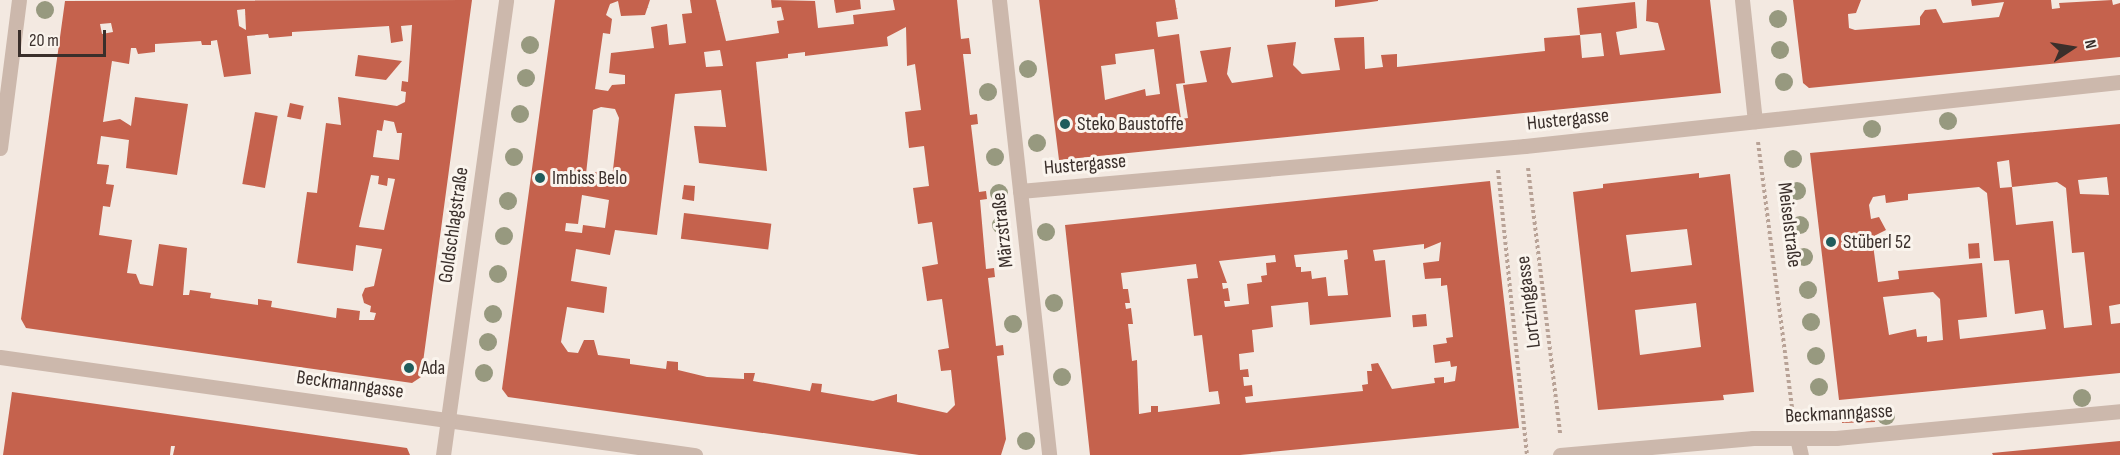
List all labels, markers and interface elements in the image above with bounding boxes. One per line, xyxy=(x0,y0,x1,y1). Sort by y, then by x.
scale bar xyxy=(21,18,110,56)
north arrow xyxy=(2042,18,2102,78)
text: 20 m xyxy=(29,30,59,51)
text: N xyxy=(2080,38,2100,50)
street label: Hustergasse xyxy=(1526,104,1610,136)
place label: Steko Baustoffe xyxy=(1077,112,1184,136)
marker: Steko Baustoffe xyxy=(1058,117,1072,131)
street label: Hustergasse xyxy=(1043,149,1127,181)
street label: Goldschlagstraße xyxy=(434,166,474,284)
place label: Imbiss Belo xyxy=(552,166,627,190)
marker: Imbiss Belo xyxy=(533,171,547,185)
street label: Meiselstraße xyxy=(1772,181,1806,269)
street label: Märzstraße xyxy=(987,191,1019,269)
place label: Stüberl 52 xyxy=(1843,230,1911,254)
marker: Stüberl 52 xyxy=(1824,235,1838,249)
street label: Lortzinggasse xyxy=(1511,255,1547,349)
place label: Ada xyxy=(421,356,445,380)
marker: Ada xyxy=(402,361,416,375)
street label: Beckmanngasse xyxy=(295,366,405,404)
street label: Beckmanngasse xyxy=(1785,399,1893,429)

